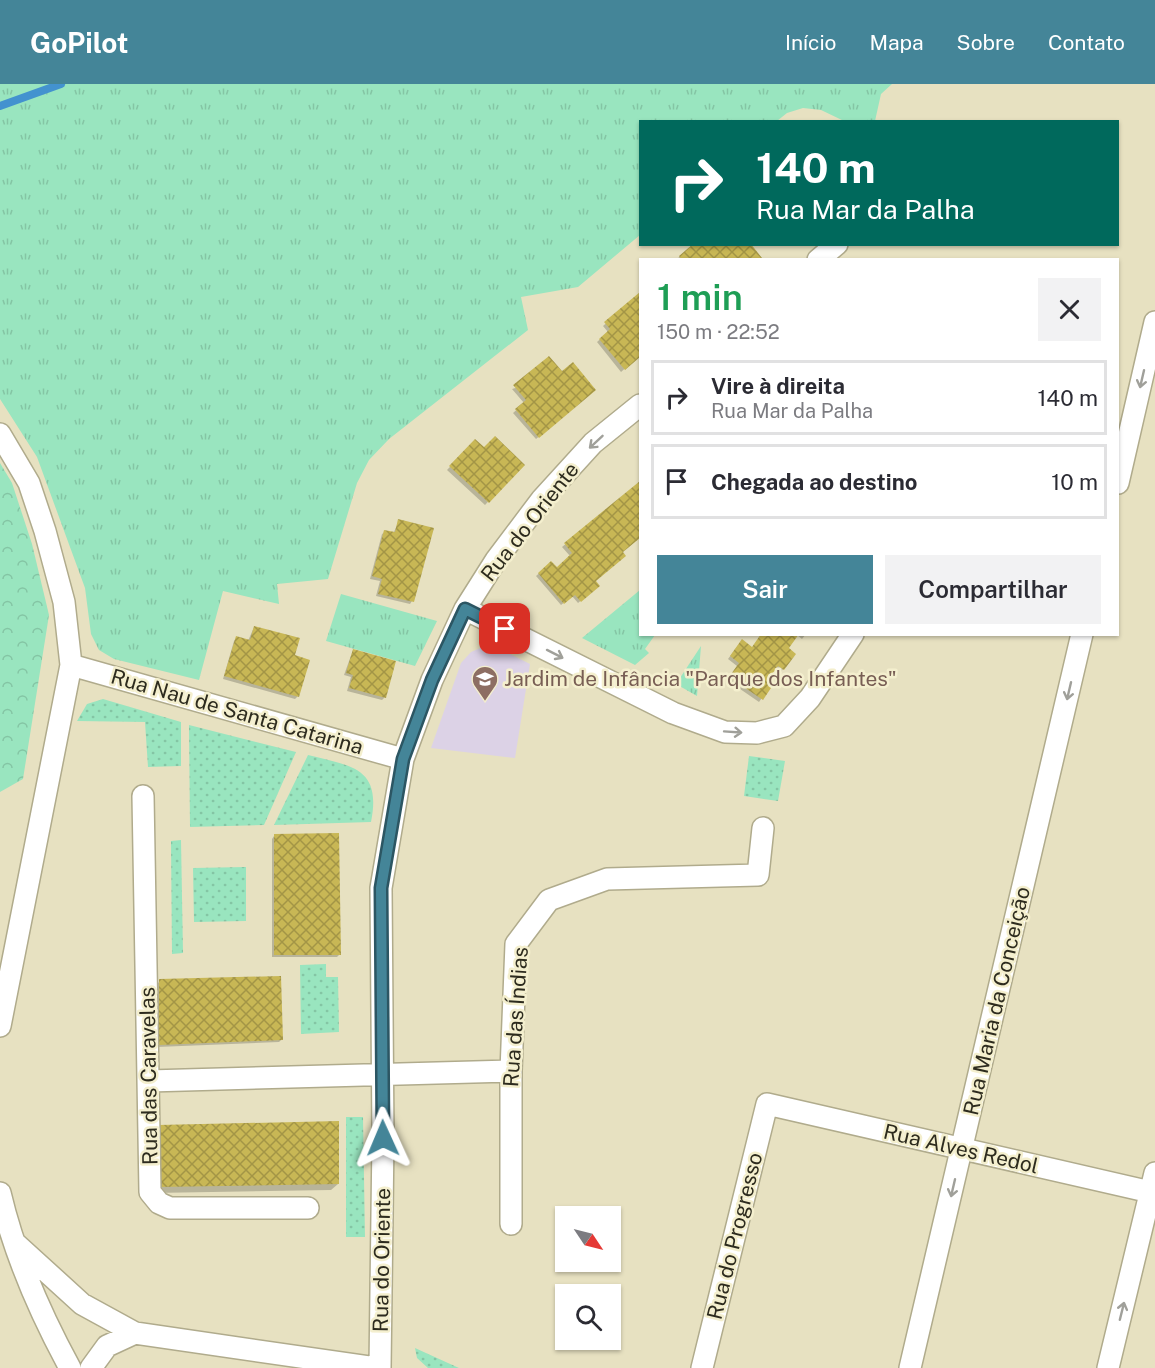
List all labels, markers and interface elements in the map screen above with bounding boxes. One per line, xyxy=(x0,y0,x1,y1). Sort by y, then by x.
text: GoPilot xyxy=(30,26,129,59)
text: Início xyxy=(785,30,836,55)
text: Mapa xyxy=(869,30,924,55)
text: Sobre xyxy=(957,30,1015,55)
text: Contato xyxy=(1048,30,1125,55)
text: 140 m xyxy=(756,143,876,192)
icon: right xyxy=(657,144,735,222)
text: Rua Mar da Palha xyxy=(756,193,975,225)
text: 1 min xyxy=(657,276,743,318)
button: close xyxy=(1038,278,1101,341)
text: 150 m · 22:52 xyxy=(657,320,780,344)
one-way arrow xyxy=(1135,369,1147,388)
text: Vire à direita xyxy=(711,373,845,399)
icon: right xyxy=(660,381,693,414)
text: 140 m xyxy=(1037,385,1098,411)
text: Rua Mar da Palha xyxy=(711,399,873,423)
one-way arrow xyxy=(588,435,603,449)
street label: Rua do Oriente xyxy=(475,457,584,586)
icon: arrive xyxy=(660,465,693,498)
text: Chegada ao destino xyxy=(711,469,917,495)
text: 10 m xyxy=(1051,469,1098,495)
button: Sair xyxy=(657,555,873,624)
button: Compartilhar xyxy=(885,555,1101,624)
pin xyxy=(479,603,530,654)
icon: arrive xyxy=(488,612,521,645)
one-way arrow xyxy=(546,649,564,660)
street label: Rua Nau de Santa Catarina xyxy=(108,663,366,760)
school or university icon: Jardim de Infância "Parque dos Infantes" xyxy=(470,664,500,702)
place label: Jardim de Infância "Parque dos Infantes" xyxy=(504,666,897,691)
one-way arrow xyxy=(1063,681,1074,701)
one-way arrow xyxy=(722,727,742,738)
street label: Rua Maria da Conceição xyxy=(958,884,1035,1118)
street label: Rua das Índias xyxy=(498,946,533,1088)
street label: Rua das Caravelas xyxy=(134,987,163,1165)
position arrow xyxy=(351,1106,415,1170)
street label: Rua Alves Redol xyxy=(881,1119,1041,1178)
street label: Rua do Progresso xyxy=(702,1150,767,1322)
one-way arrow xyxy=(947,1178,958,1197)
street label: Rua do Oriente xyxy=(368,1188,395,1332)
north arrow xyxy=(555,1206,621,1272)
map controls xyxy=(555,1206,621,1350)
button: search xyxy=(555,1284,621,1350)
one-way arrow xyxy=(1116,1302,1128,1321)

